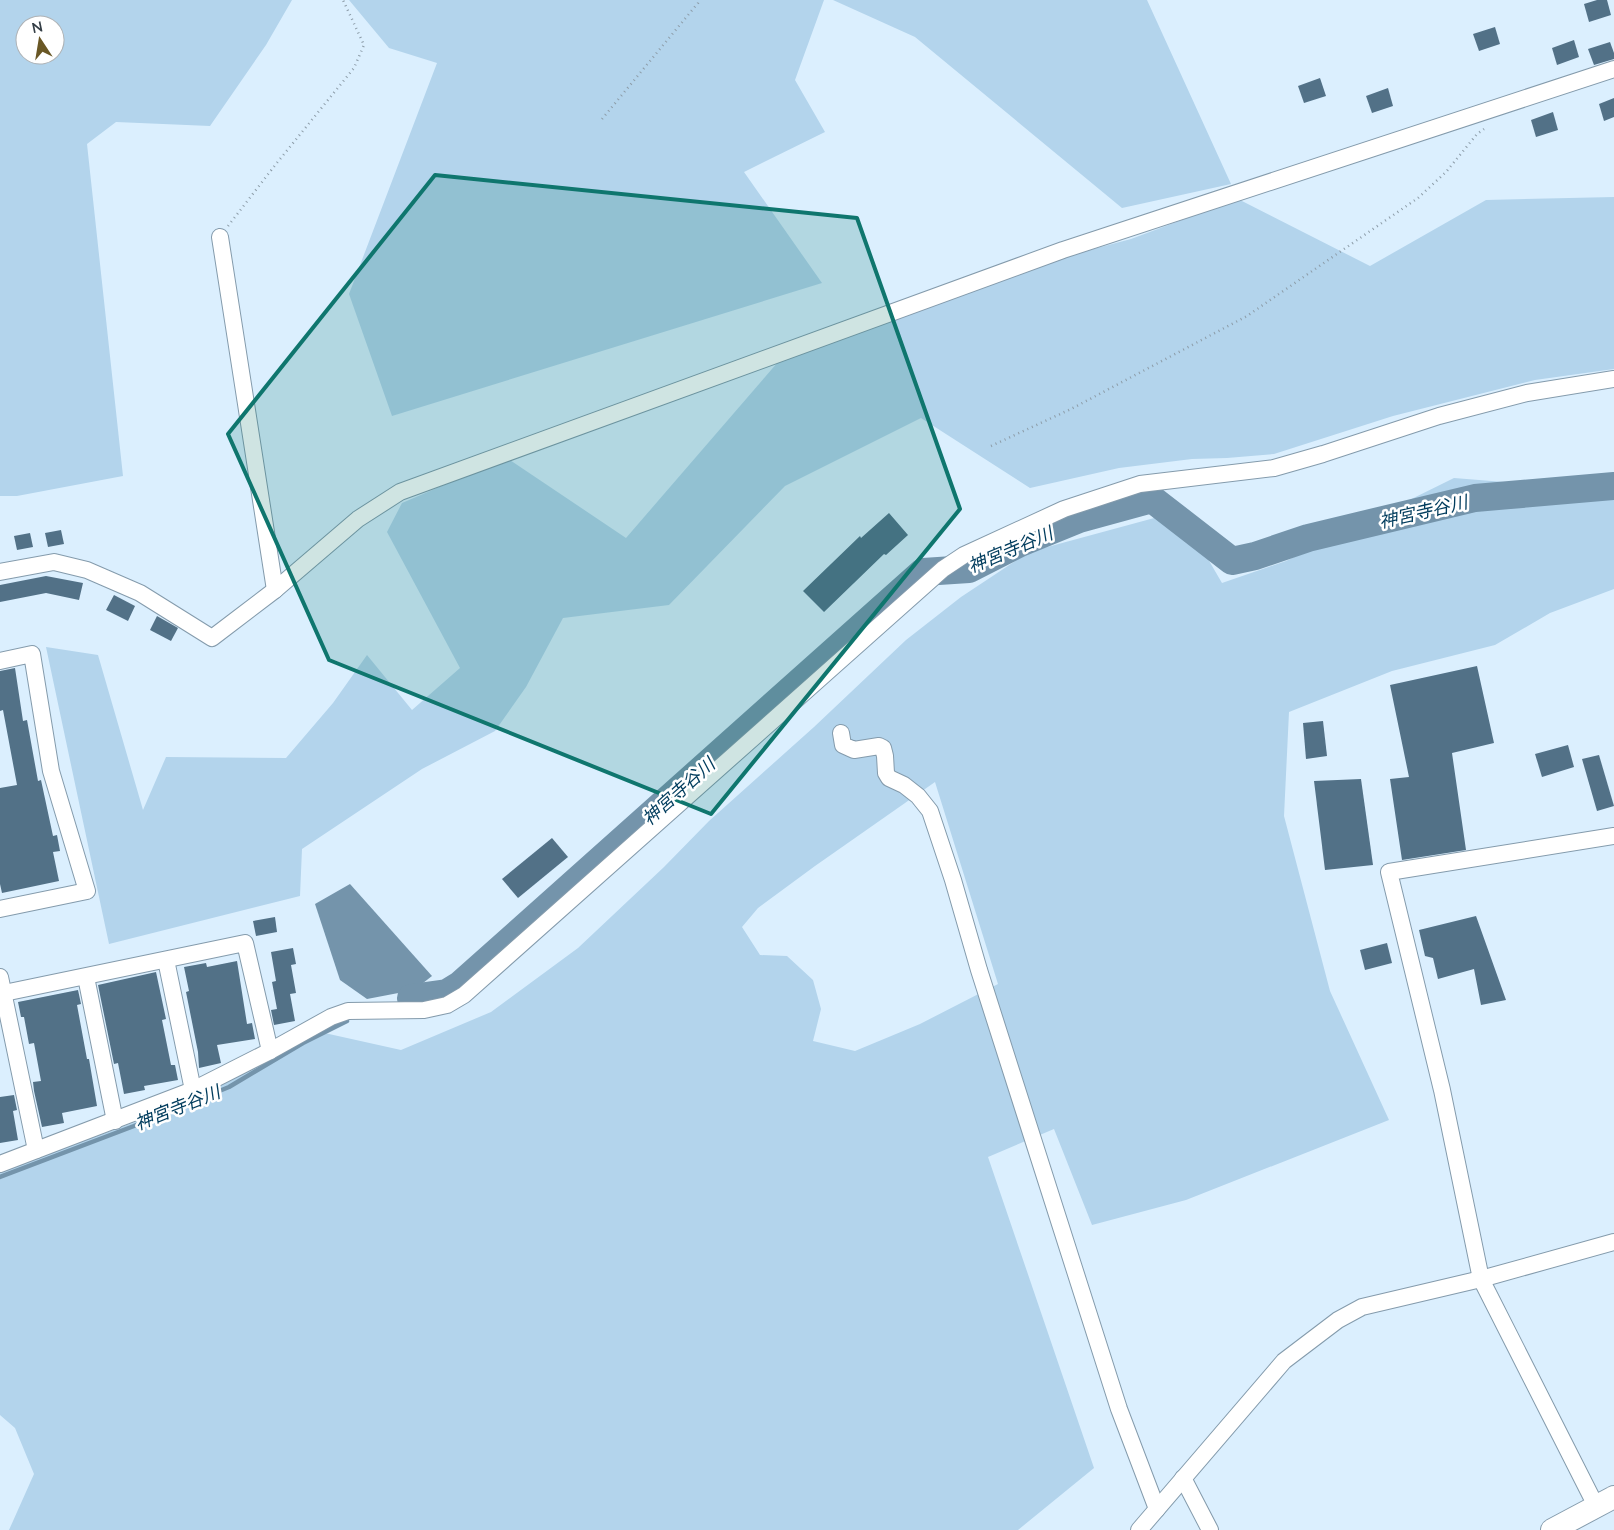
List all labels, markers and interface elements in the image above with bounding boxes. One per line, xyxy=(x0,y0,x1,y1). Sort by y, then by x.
north arrow xyxy=(15,15,65,65)
text: N xyxy=(30,17,44,36)
water label: 神宮寺谷川 xyxy=(1377,490,1471,532)
water label: 神宮寺谷川 xyxy=(964,521,1058,577)
water label: 神宮寺谷川 xyxy=(637,751,720,829)
water label: 神宮寺谷川 xyxy=(131,1079,225,1134)

